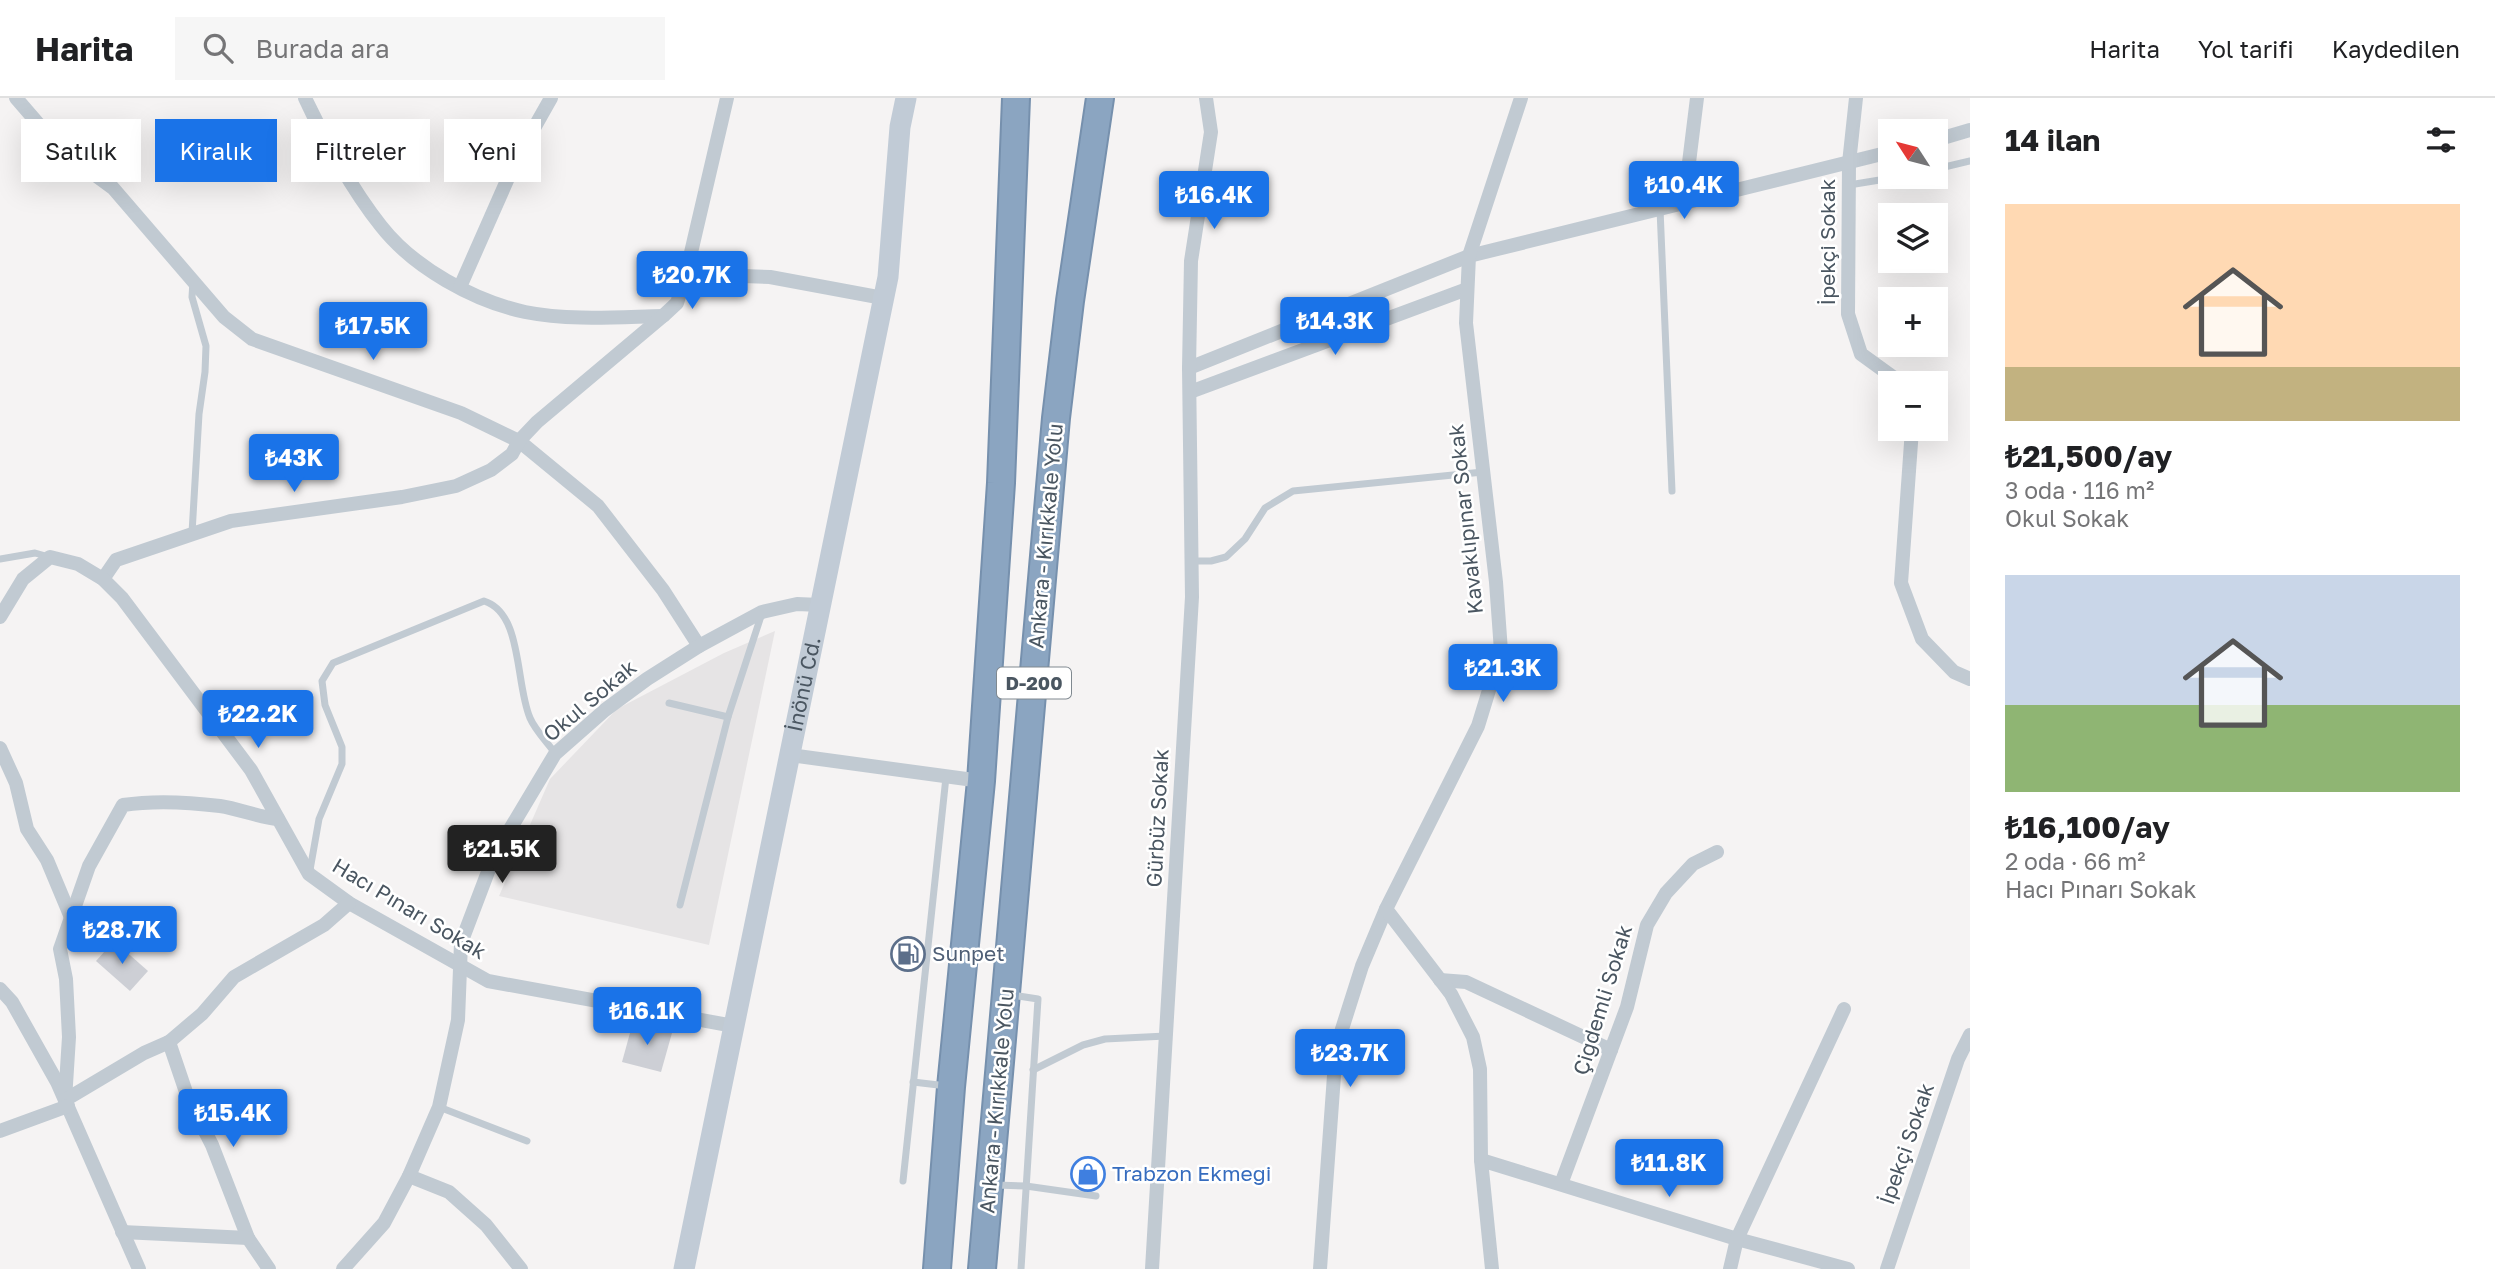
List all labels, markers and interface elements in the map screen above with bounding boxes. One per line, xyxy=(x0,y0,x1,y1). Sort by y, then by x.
search box xyxy=(175,17,665,80)
text: Harita xyxy=(35,29,133,68)
icon: search xyxy=(199,29,237,67)
text: Burada ara xyxy=(255,33,390,64)
text: Harita xyxy=(2089,34,2160,63)
text: Yol tarifi xyxy=(2198,34,2294,63)
text: Kaydedilen xyxy=(2332,34,2460,63)
chip: Satılık xyxy=(21,119,141,182)
chip: Kiralık xyxy=(155,119,277,182)
chip: Filtreler xyxy=(291,119,430,182)
chip: Yeni xyxy=(444,119,541,182)
north arrow xyxy=(1878,119,1948,189)
map controls xyxy=(1878,119,1948,441)
icon: filters xyxy=(2422,121,2460,159)
text: 14 ilan xyxy=(2005,122,2101,158)
pin: ₺10.4K xyxy=(1627,162,1741,221)
text: ₺10.4K xyxy=(1645,170,1723,198)
pin: ₺16.4K xyxy=(1157,172,1271,231)
street label: İpekçi Sokak xyxy=(1814,178,1840,305)
text: ₺16.4K xyxy=(1175,180,1253,208)
button: layers xyxy=(1878,203,1948,273)
icon: home xyxy=(2170,249,2296,375)
pin: ₺20.7K xyxy=(635,252,749,311)
text: ₺20.7K xyxy=(653,260,731,288)
button: + xyxy=(1878,287,1948,357)
pin: ₺14.3K xyxy=(1278,298,1392,357)
pin: ₺17.5K xyxy=(316,302,430,362)
text: ₺14.3K xyxy=(1296,306,1374,334)
text: ₺17.5K xyxy=(335,311,411,339)
button: − xyxy=(1878,371,1948,441)
street label: Ankara - Kırıkkale Yolu xyxy=(1022,422,1068,650)
street label: Kavaklıpınar Sokak xyxy=(1442,423,1488,616)
pin: ₺43K xyxy=(253,434,335,494)
text: ₺21,500/ay xyxy=(2005,438,2172,474)
text: ₺43K xyxy=(265,443,323,471)
text: 3 oda · 116 m² xyxy=(2005,476,2154,504)
text: Okul Sokak xyxy=(2005,504,2129,532)
icon: home xyxy=(2170,620,2296,746)
street label: İnönü Cd. xyxy=(781,634,826,734)
pin: ₺21.3K xyxy=(1446,644,1560,704)
text: ₺21.3K xyxy=(1464,653,1542,681)
street label: Okul Sokak xyxy=(538,654,641,747)
road number: D-200 xyxy=(997,668,1071,698)
pin: ₺22.2K xyxy=(201,690,315,750)
text: ₺22.2K xyxy=(218,699,298,727)
street label: Gürbüz Sokak xyxy=(1140,748,1174,888)
text: ₺16,100/ay xyxy=(2005,809,2170,845)
pin: ₺21.5K xyxy=(445,826,559,885)
text: ₺21.5K xyxy=(463,834,541,862)
text: 2 oda · 66 m² xyxy=(2005,847,2146,875)
street label: Hacı Pınarı Sokak xyxy=(328,852,491,964)
text: Hacı Pınarı Sokak xyxy=(2005,875,2196,903)
pin: ₺28.7K xyxy=(65,906,179,966)
text: ₺28.7K xyxy=(83,915,161,943)
street label: Çiğdemli Sokak xyxy=(1567,921,1637,1078)
fuel station icon: Sunpet xyxy=(889,935,927,973)
place label: Sunpet xyxy=(932,940,1005,966)
street label: Ankara - Kırıkkale Yolu xyxy=(973,987,1019,1215)
pin: ₺16.1K xyxy=(590,988,704,1047)
text: ₺16.1K xyxy=(609,996,685,1024)
pin: ₺23.7K xyxy=(1293,1030,1407,1089)
text: ₺23.7K xyxy=(1311,1038,1389,1066)
street label: İpekçi Sokak xyxy=(1873,1079,1939,1208)
pin: ₺15.4K xyxy=(176,1090,290,1149)
text: ₺15.4K xyxy=(194,1098,272,1126)
pin: ₺11.8K xyxy=(1612,1140,1726,1199)
text: ₺11.8K xyxy=(1631,1148,1707,1176)
shop icon: Trabzon Ekmeği xyxy=(1069,1155,1107,1193)
place label: Trabzon Ekmeği xyxy=(1112,1160,1271,1186)

